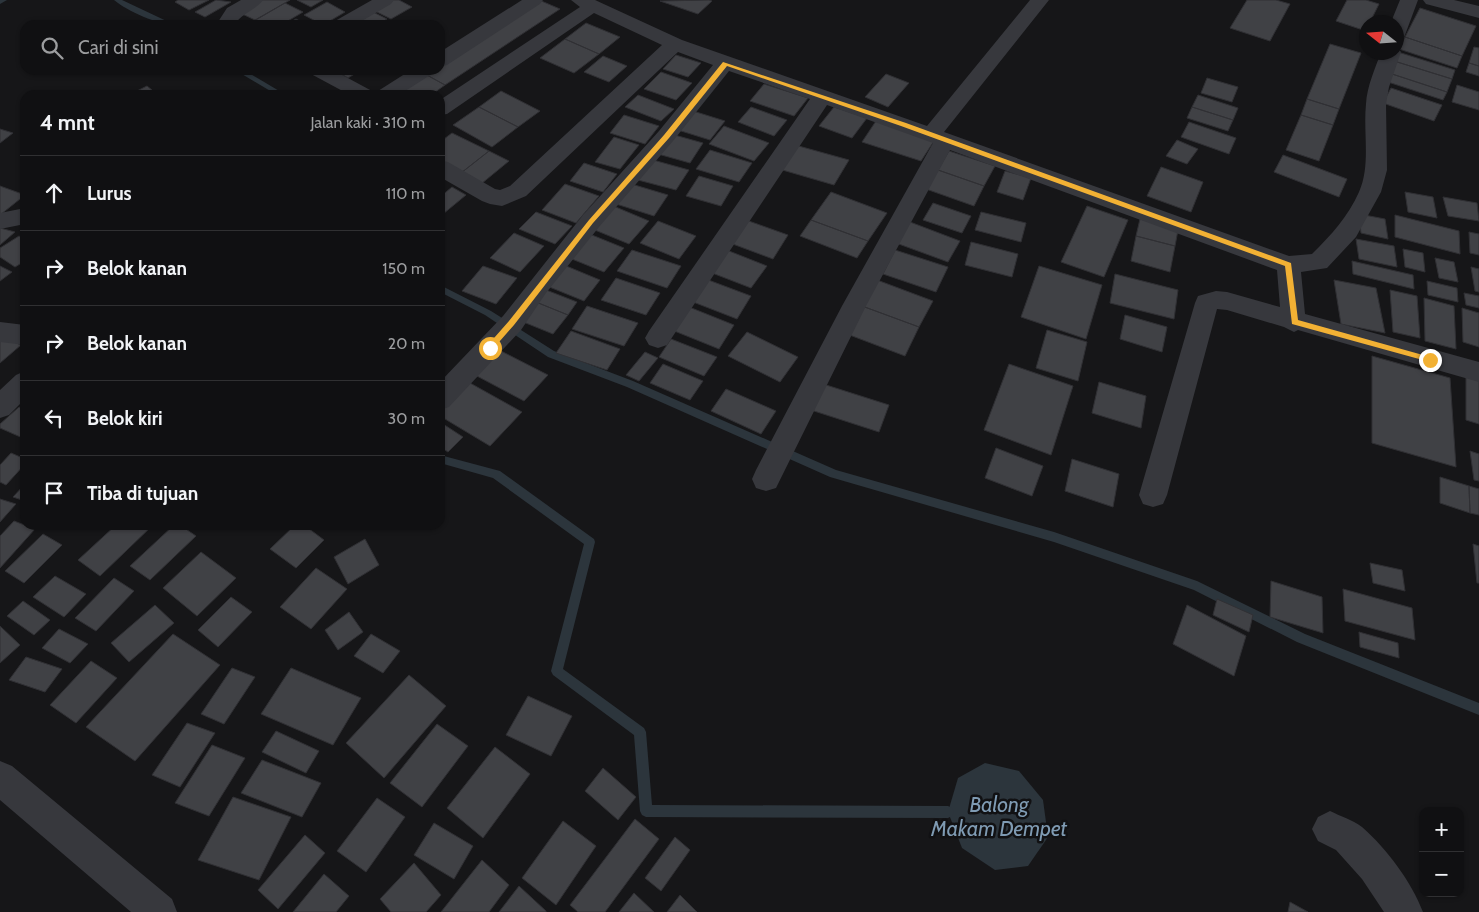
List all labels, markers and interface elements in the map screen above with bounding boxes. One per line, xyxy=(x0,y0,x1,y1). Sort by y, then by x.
north arrow xyxy=(1359,15,1404,60)
search box xyxy=(20,20,445,75)
icon: search xyxy=(38,34,66,62)
text: Cari di sini xyxy=(78,36,159,59)
text: 4 mnt xyxy=(40,110,95,135)
text: Jalan kaki · 310 m xyxy=(310,113,425,132)
icon: ahead xyxy=(40,179,68,207)
text: Lurus xyxy=(87,182,132,205)
text: 110 m xyxy=(386,184,425,203)
icon: right xyxy=(40,254,68,282)
text: Belok kanan xyxy=(87,257,187,280)
text: 150 m xyxy=(382,259,425,278)
icon: right xyxy=(40,329,68,357)
text: Belok kanan xyxy=(87,332,187,355)
text: 20 m xyxy=(388,334,425,353)
route start xyxy=(479,337,502,360)
route end xyxy=(1419,349,1442,372)
icon: left xyxy=(40,404,68,432)
text: Belok kiri xyxy=(87,407,163,430)
text: 30 m xyxy=(388,409,425,428)
icon: arrive xyxy=(40,479,68,507)
text: Tiba di tujuan xyxy=(87,482,198,505)
water label: Balong Makam Dempet xyxy=(930,792,1068,841)
map controls xyxy=(1419,807,1464,897)
button: + xyxy=(1419,807,1464,852)
button: − xyxy=(1419,852,1464,897)

